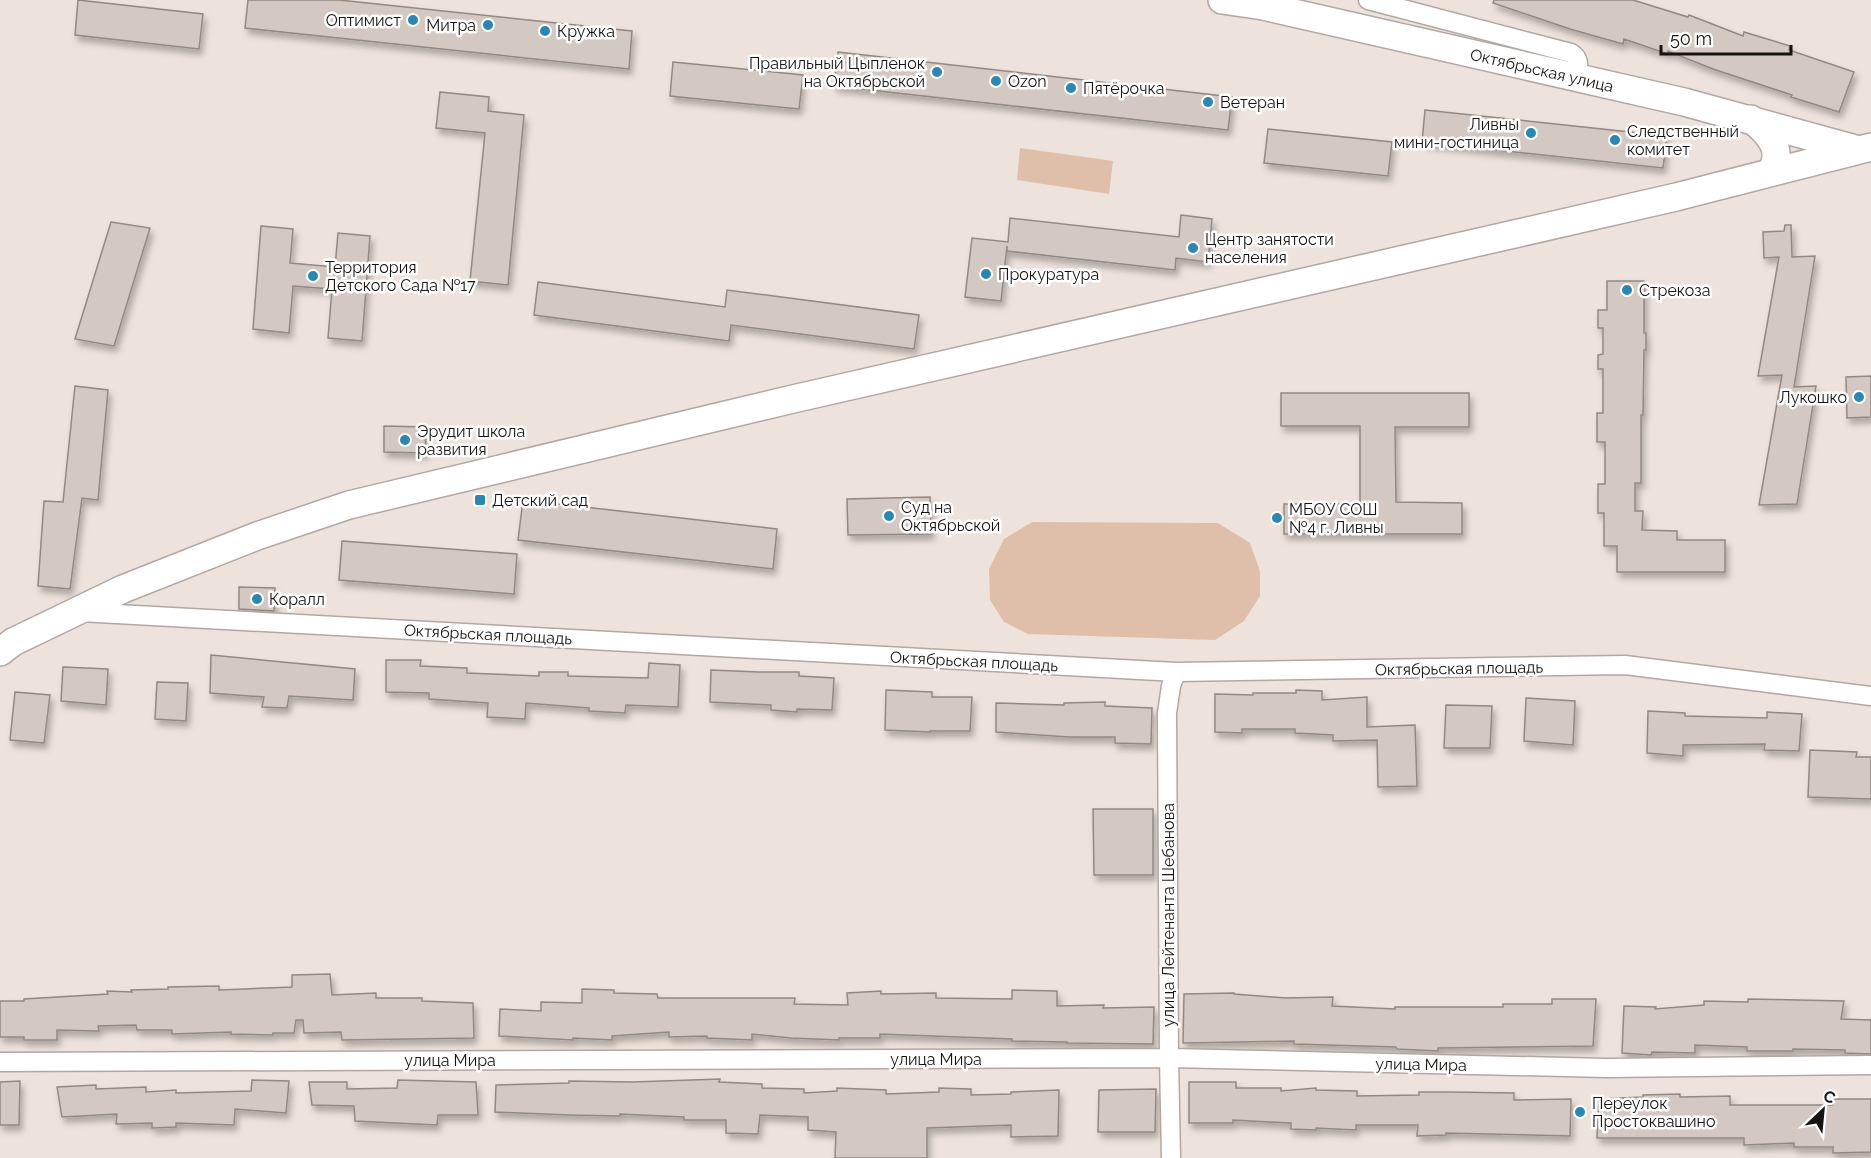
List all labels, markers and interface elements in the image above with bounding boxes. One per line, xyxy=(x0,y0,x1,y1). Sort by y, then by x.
place label: Оптимист xyxy=(326,11,401,30)
marker: Оптимист xyxy=(406,13,420,27)
place label: Митра xyxy=(426,16,476,35)
marker: Митра xyxy=(481,18,495,32)
scale bar xyxy=(1661,18,1792,56)
place label: Кружка xyxy=(557,22,615,41)
marker: Кружка xyxy=(538,24,552,38)
text: 50 m xyxy=(1670,28,1712,49)
street label: Октябрьская улица xyxy=(1468,45,1615,96)
place label: Правильный Цыпленок на Октябрьской xyxy=(749,54,925,91)
marker: Правильный Цыпленок на Октябрьской xyxy=(930,65,944,79)
place label: Ozon xyxy=(1008,72,1047,91)
marker: Ozon xyxy=(989,74,1003,88)
place label: Пятёрочка xyxy=(1083,79,1164,98)
marker: Пятёрочка xyxy=(1064,81,1078,95)
place label: Ветеран xyxy=(1220,93,1285,112)
marker: Ветеран xyxy=(1201,95,1215,109)
place label: Ливны мини-гостиница xyxy=(1394,115,1519,152)
place label: Следственный комитет xyxy=(1627,122,1739,159)
marker: Ливны мини-гостиница xyxy=(1524,126,1538,140)
marker: Следственный комитет xyxy=(1608,133,1622,147)
place label: Центр занятости населения xyxy=(1205,230,1334,267)
marker: Центр занятости населения xyxy=(1186,241,1200,255)
place label: Территория Детского Сада №17 xyxy=(325,258,476,295)
place label: Прокуратура xyxy=(998,265,1099,284)
marker: Прокуратура xyxy=(979,267,993,281)
marker: Территория Детского Сада №17 xyxy=(306,269,320,283)
place label: Стрекоза xyxy=(1639,281,1710,300)
marker: Стрекоза xyxy=(1620,283,1634,297)
place label: Лукошко xyxy=(1779,388,1847,407)
marker: Лукошко xyxy=(1852,390,1866,404)
place label: Эрудит школа развития xyxy=(417,422,525,459)
marker: Эрудит школа развития xyxy=(398,433,412,447)
place label: Детский сад xyxy=(492,491,588,510)
marker: Детский сад xyxy=(473,493,487,507)
place label: Суд на Октябрьской xyxy=(901,498,1000,535)
place label: МБОУ СОШ №4 г. Ливны xyxy=(1289,500,1384,537)
marker: Суд на Октябрьской xyxy=(882,509,896,523)
marker: МБОУ СОШ №4 г. Ливны xyxy=(1270,511,1284,525)
place label: Коралл xyxy=(269,590,325,609)
marker: Коралл xyxy=(250,592,264,606)
street label: Октябрьская площадь xyxy=(403,621,573,648)
street label: Октябрьская площадь xyxy=(889,648,1059,675)
street label: Октябрьская площадь xyxy=(1375,658,1544,679)
street label: улица Лейтенанта Шебанова xyxy=(1159,803,1178,1027)
street label: улица Мира xyxy=(890,1050,982,1069)
street label: улица Мира xyxy=(404,1051,496,1070)
street label: улица Мира xyxy=(1375,1054,1467,1075)
north arrow xyxy=(1793,1080,1853,1140)
text: С xyxy=(1820,1086,1838,1108)
place label: Переулок Простоквашино xyxy=(1592,1094,1715,1131)
marker: Переулок Простоквашино xyxy=(1573,1105,1587,1119)

